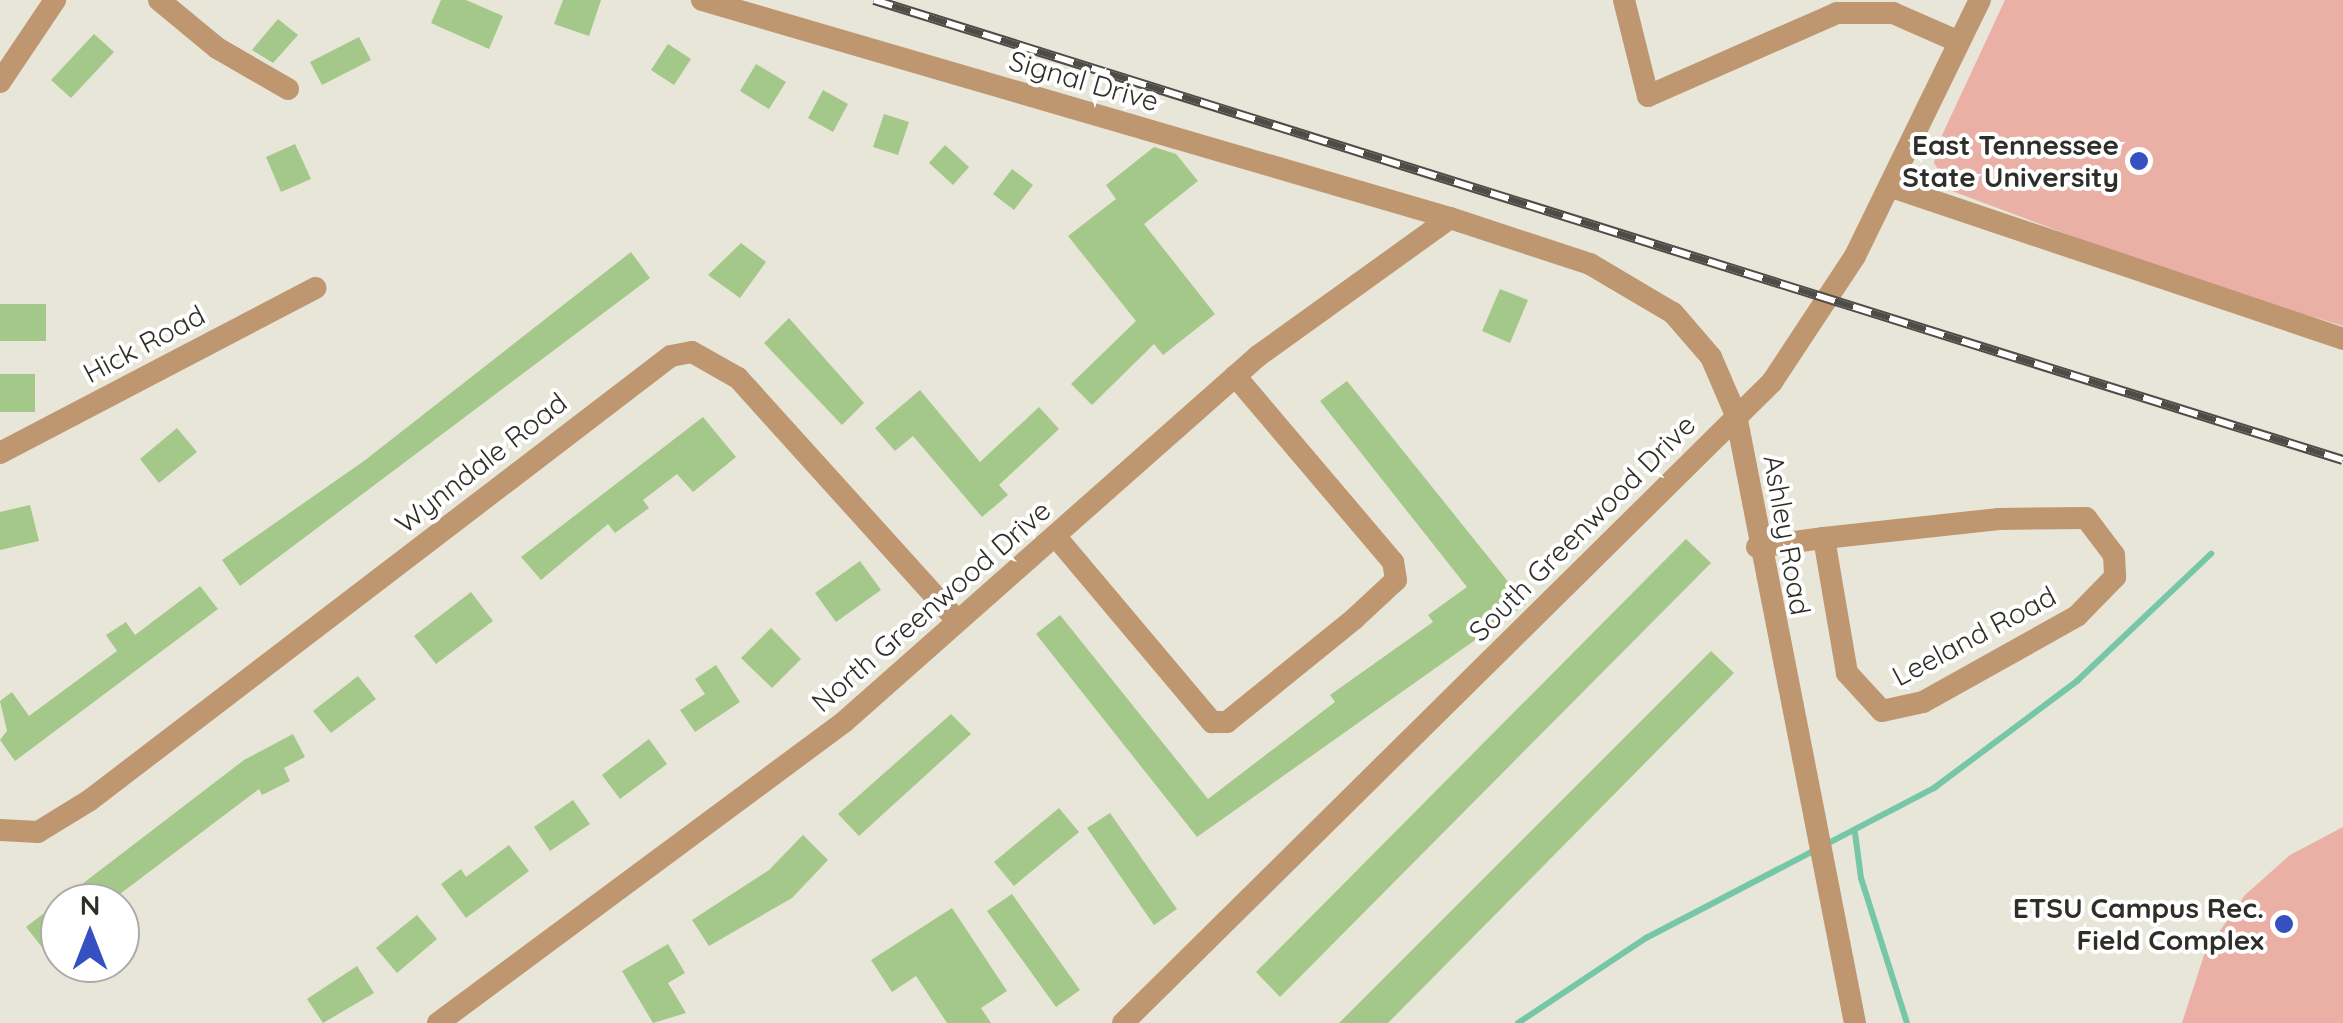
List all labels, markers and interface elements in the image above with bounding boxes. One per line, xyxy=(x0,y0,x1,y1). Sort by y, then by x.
street label: Signal Drive xyxy=(1005,44,1163,118)
place label: East Tennessee State University xyxy=(1902,128,2119,194)
marker: East Tennessee State University xyxy=(2128,150,2150,172)
street label: Hick Road xyxy=(78,298,210,390)
street label: Wynndale Road xyxy=(389,386,573,540)
street label: South Greenwood Drive xyxy=(1462,408,1702,648)
street label: Ashley Road xyxy=(1756,452,1818,618)
street label: North Greenwood Drive xyxy=(805,493,1057,719)
street label: Leeland Road xyxy=(1887,579,2061,693)
north arrow xyxy=(40,883,140,983)
text: N xyxy=(80,887,100,922)
place label: ETSU Campus Rec. Field Complex xyxy=(2013,891,2264,957)
marker: ETSU Campus Rec. Field Complex xyxy=(2273,913,2295,935)

